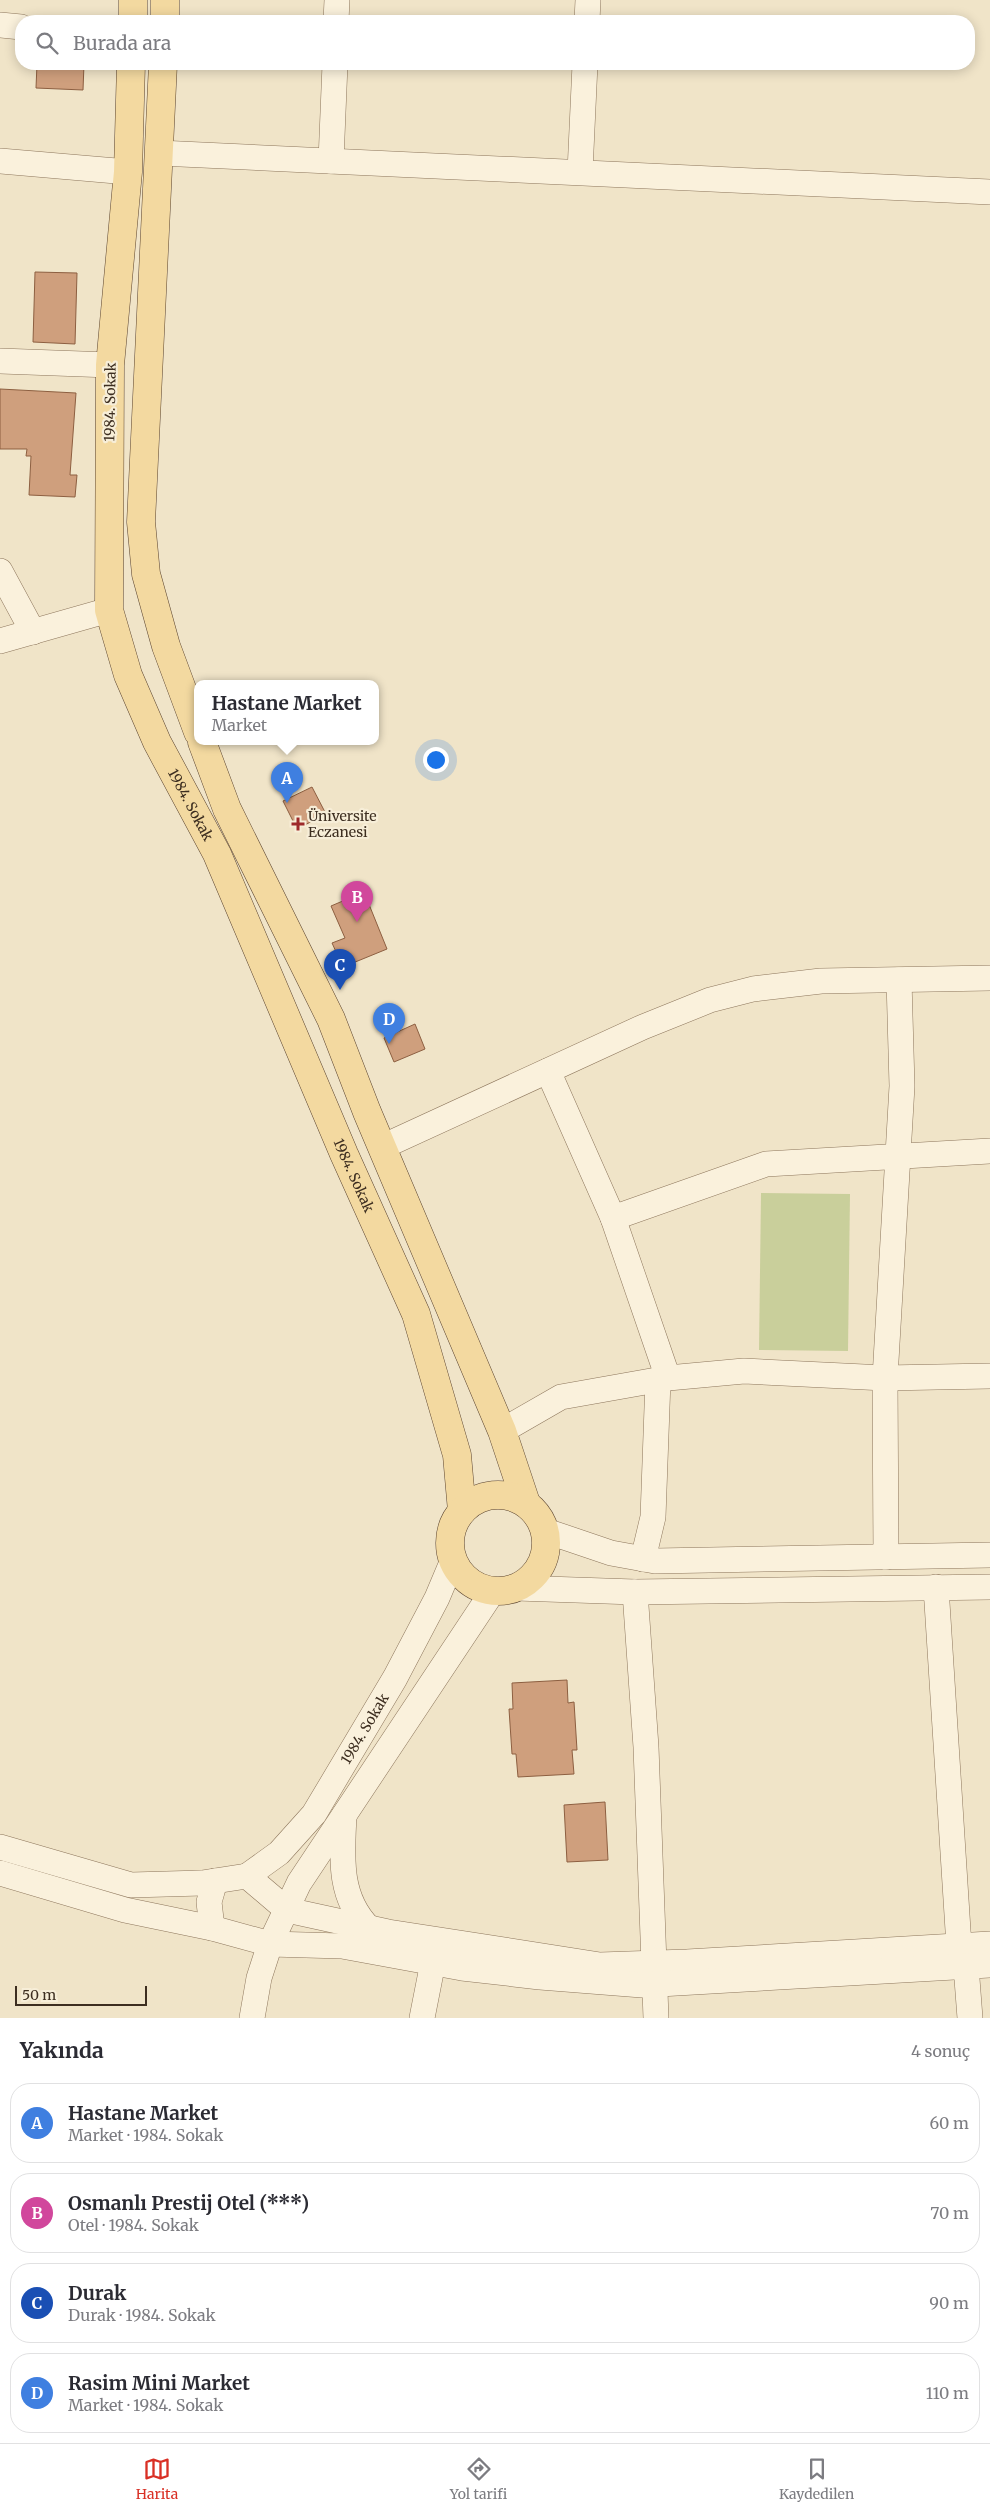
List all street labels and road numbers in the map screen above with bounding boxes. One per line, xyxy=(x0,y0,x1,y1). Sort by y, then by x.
street label: 1984. Sokak xyxy=(100,362,120,442)
street label: 1984. Sokak xyxy=(164,766,217,844)
street label: 1984. Sokak xyxy=(329,1136,378,1215)
street label: 1984. Sokak xyxy=(337,1690,393,1767)

